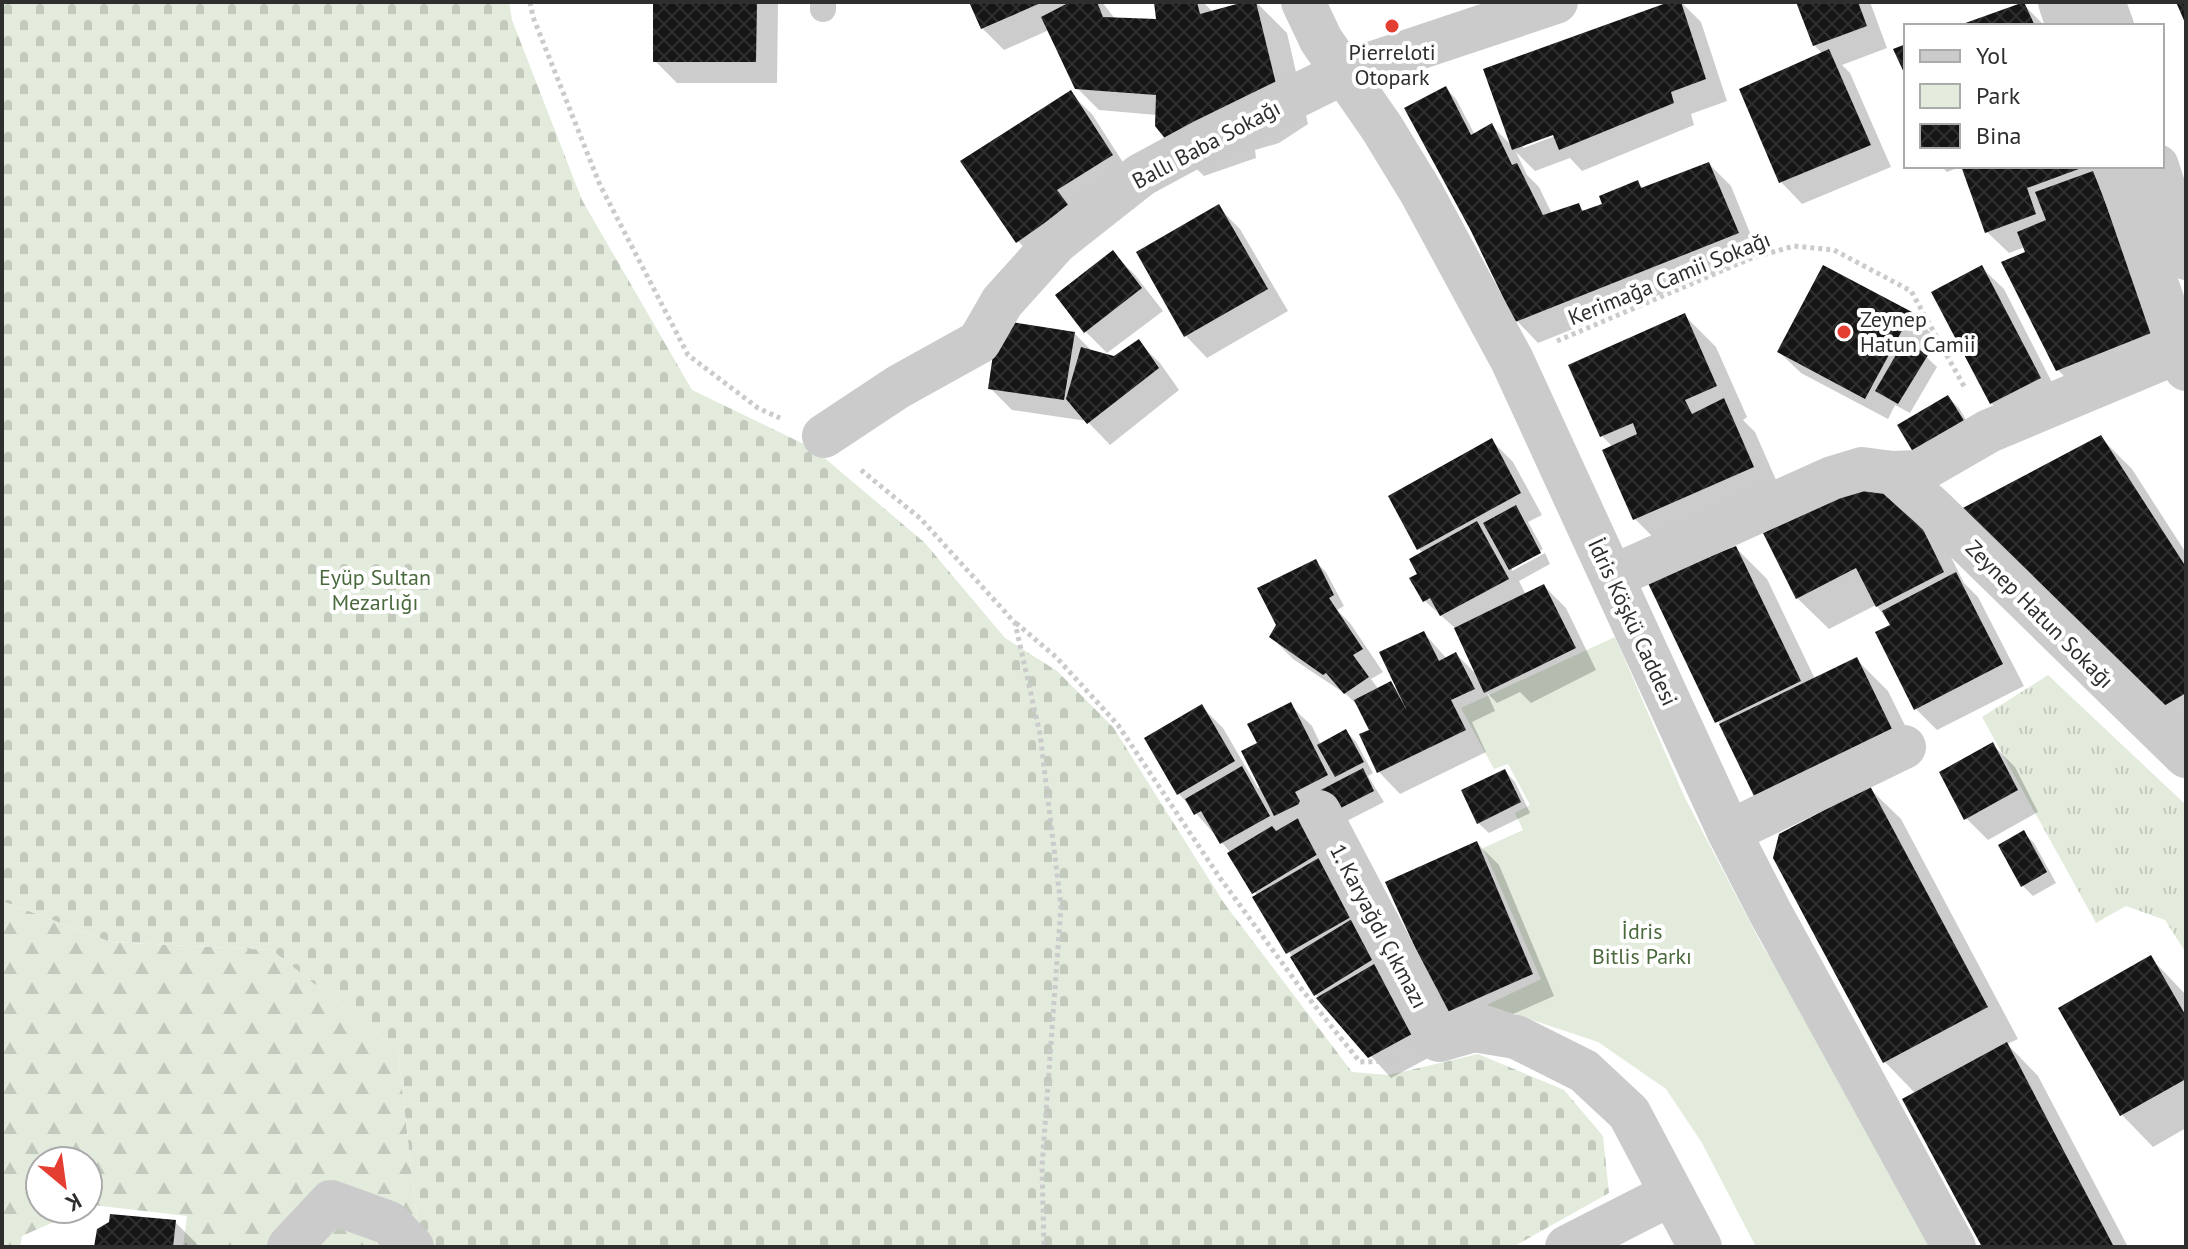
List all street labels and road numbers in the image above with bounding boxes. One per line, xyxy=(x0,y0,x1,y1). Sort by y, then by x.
street label: Ballı Baba Sokağı xyxy=(1127,93,1285,195)
street label: Kerimağa Camii Sokağı xyxy=(1564,225,1774,331)
street label: İdris Köşkü Caddesi xyxy=(1582,534,1684,710)
street label: Zeynep Hatun Sokağı xyxy=(1960,534,2120,694)
street label: 1. Karyağdı Çıkmazı xyxy=(1324,839,1434,1013)

